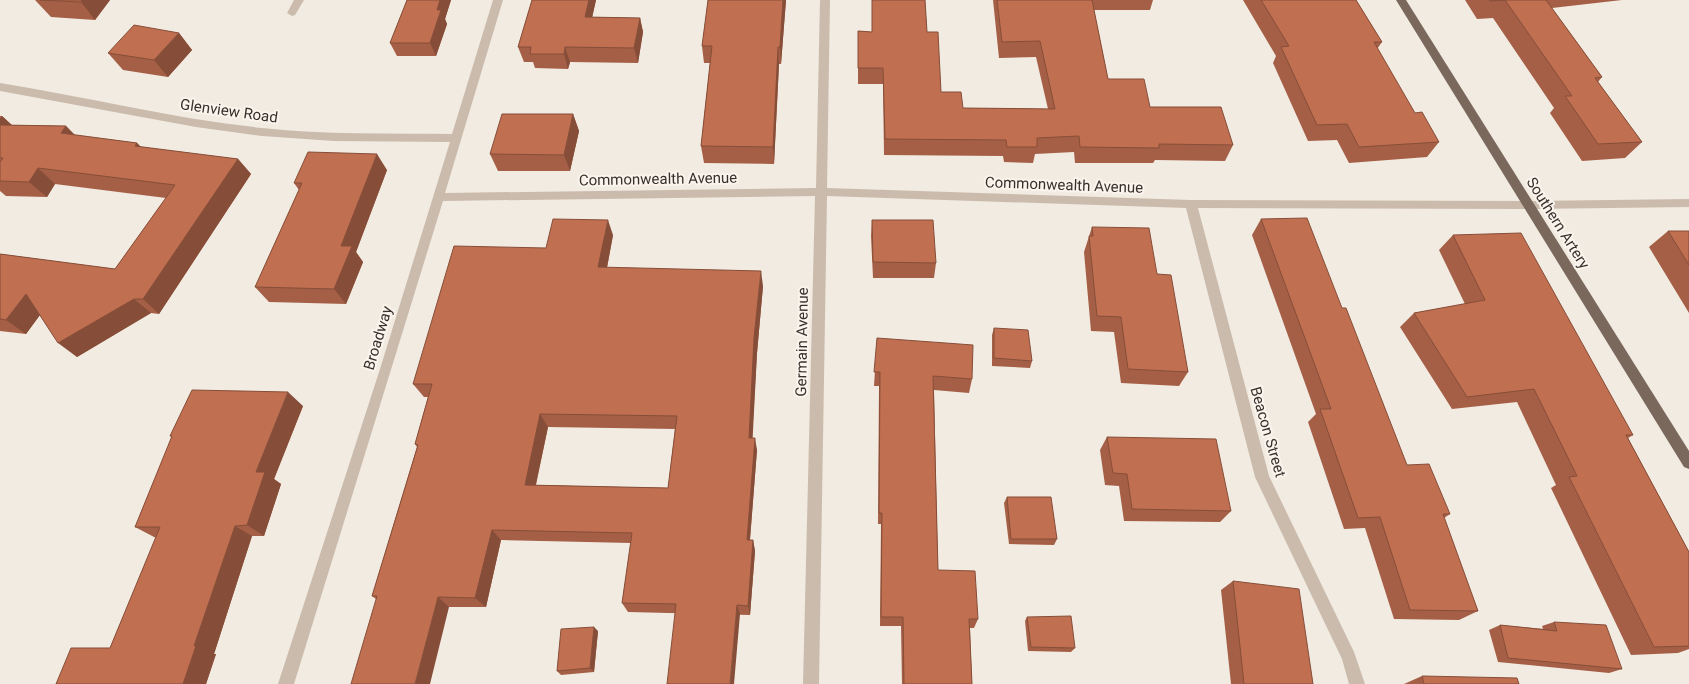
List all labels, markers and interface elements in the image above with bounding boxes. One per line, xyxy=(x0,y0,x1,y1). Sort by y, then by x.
street label: Glenview Road xyxy=(179,95,279,127)
street label: Commonwealth Avenue xyxy=(579,169,737,189)
street label: Commonwealth Avenue xyxy=(985,173,1144,197)
street label: Southern Artery xyxy=(1523,174,1593,272)
street label: Germain Avenue xyxy=(792,287,812,397)
street label: Broadway xyxy=(360,304,396,372)
street label: Beacon Street xyxy=(1246,385,1290,479)

